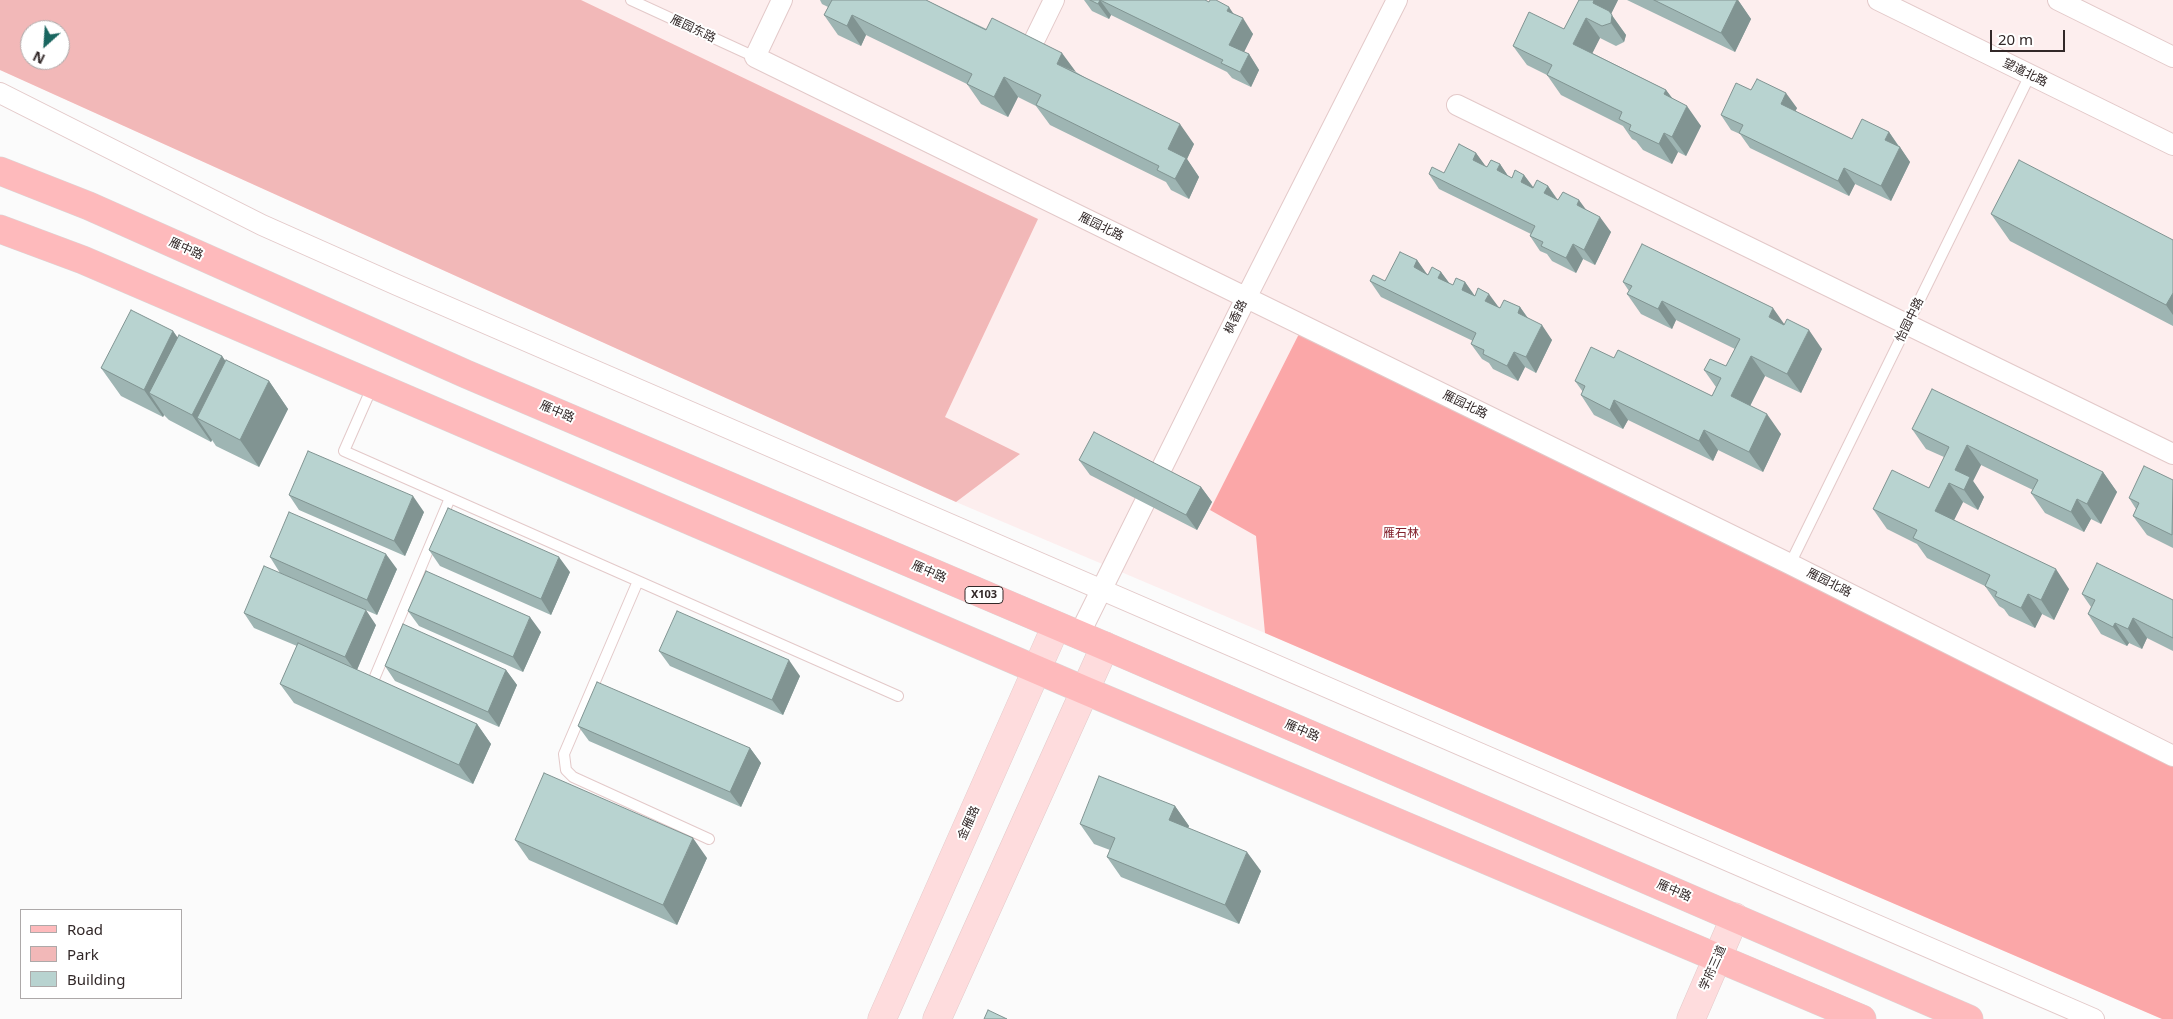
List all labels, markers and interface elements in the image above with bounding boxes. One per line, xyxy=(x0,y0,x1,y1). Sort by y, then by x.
street label: 雁园东路 xyxy=(668,12,718,46)
north arrow xyxy=(20,20,70,70)
scale bar xyxy=(1993,20,2068,52)
text: 20 m xyxy=(1998,29,2033,49)
text: N xyxy=(29,47,48,69)
street label: 望道北路 xyxy=(2000,56,2050,90)
street label: 雁园北路 xyxy=(1076,210,1126,244)
street label: 雁中路 xyxy=(167,235,205,263)
street label: 怡园中路 xyxy=(1893,295,1927,345)
street label: 枫香路 xyxy=(1222,298,1250,336)
street label: 雁园北路 xyxy=(1440,388,1490,422)
street label: 雁中路 xyxy=(538,398,576,426)
park label: 雁石林 xyxy=(1383,527,1419,541)
street label: 雁中路 xyxy=(910,558,948,586)
street label: 雁园北路 xyxy=(1804,566,1854,600)
road number: X103 xyxy=(965,586,1003,604)
street label: 雁中路 xyxy=(1283,717,1321,745)
street label: 金雁路 xyxy=(955,804,983,842)
street label: 雁中路 xyxy=(1655,877,1693,905)
legend xyxy=(20,909,182,999)
text: Road xyxy=(67,919,103,939)
street label: 学府三道 xyxy=(1697,943,1729,993)
text: Park xyxy=(67,944,99,964)
text: Building xyxy=(67,969,125,989)

